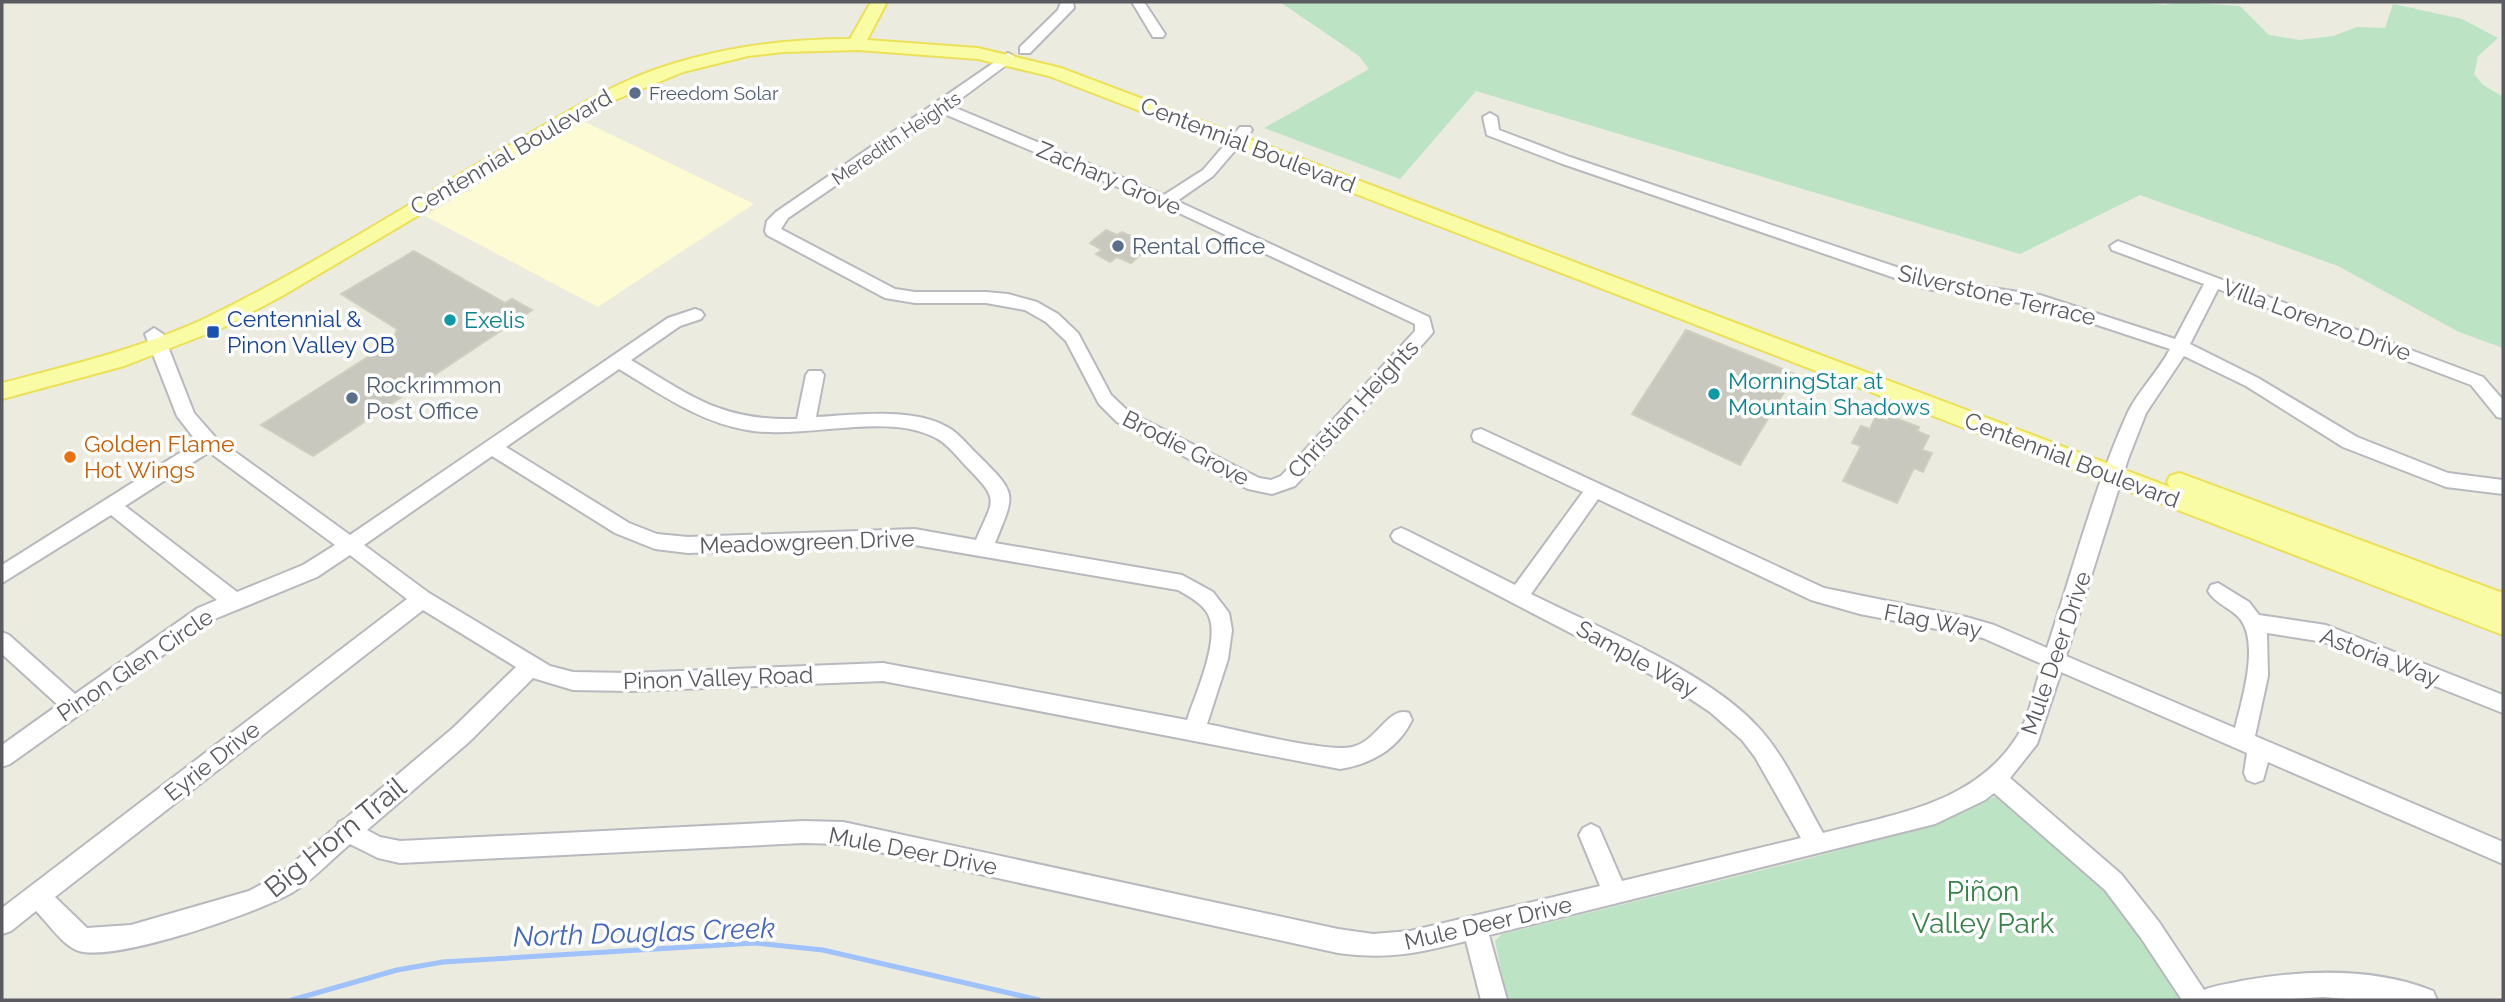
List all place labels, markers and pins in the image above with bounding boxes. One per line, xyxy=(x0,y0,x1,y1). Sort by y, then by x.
place label: Freedom Solar xyxy=(649,82,779,104)
marker: Freedom Solar xyxy=(627,85,643,101)
place label: Rental Office xyxy=(1132,232,1265,259)
marker: Rental Office xyxy=(1110,238,1126,254)
place label: Centennial & Pinon Valley OB xyxy=(227,305,395,358)
place label: Exelis xyxy=(464,306,525,333)
marker: Exelis xyxy=(442,312,458,328)
marker: Centennial & Pinon Valley OB xyxy=(205,324,221,340)
place label: MorningStar at Mountain Shadows xyxy=(1728,367,1930,420)
place label: Rockrimmon Post Office xyxy=(366,371,502,424)
marker: MorningStar at Mountain Shadows xyxy=(1706,386,1722,402)
marker: Rockrimmon Post Office xyxy=(344,390,360,406)
place label: Golden Flame Hot Wings xyxy=(84,430,234,483)
marker: Golden Flame Hot Wings xyxy=(62,449,78,465)

